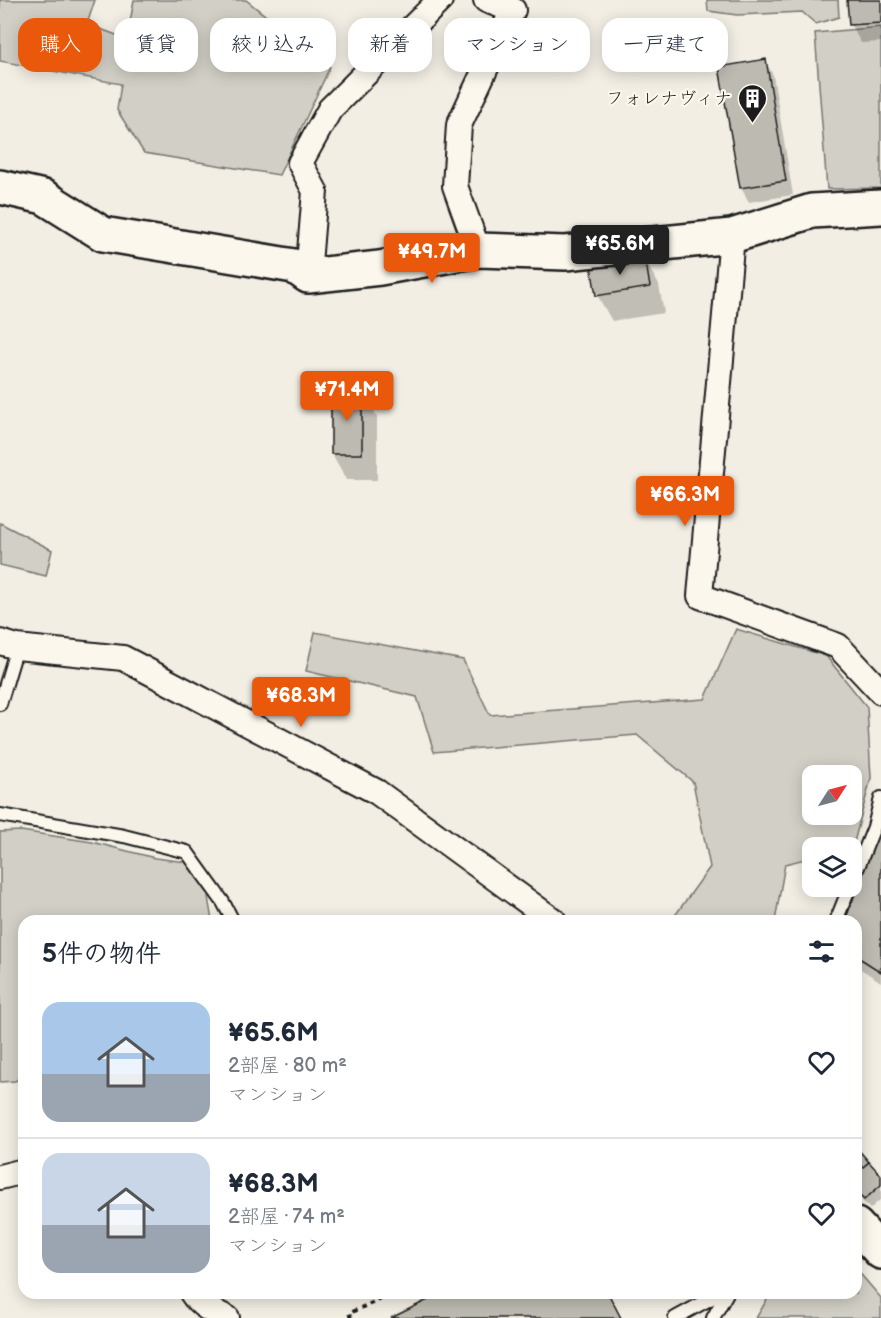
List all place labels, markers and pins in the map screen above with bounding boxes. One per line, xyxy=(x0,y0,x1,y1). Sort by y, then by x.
building icon: フォレナヴィナ xyxy=(737,82,769,124)
place label: フォレナヴィナ xyxy=(606,88,732,109)
pin: ¥65.6M xyxy=(571,225,669,276)
pin: ¥49.7M xyxy=(383,233,481,284)
pin: ¥71.4M xyxy=(298,371,396,422)
pin: ¥66.3M xyxy=(636,476,734,527)
pin: ¥68.3M xyxy=(252,677,350,728)

